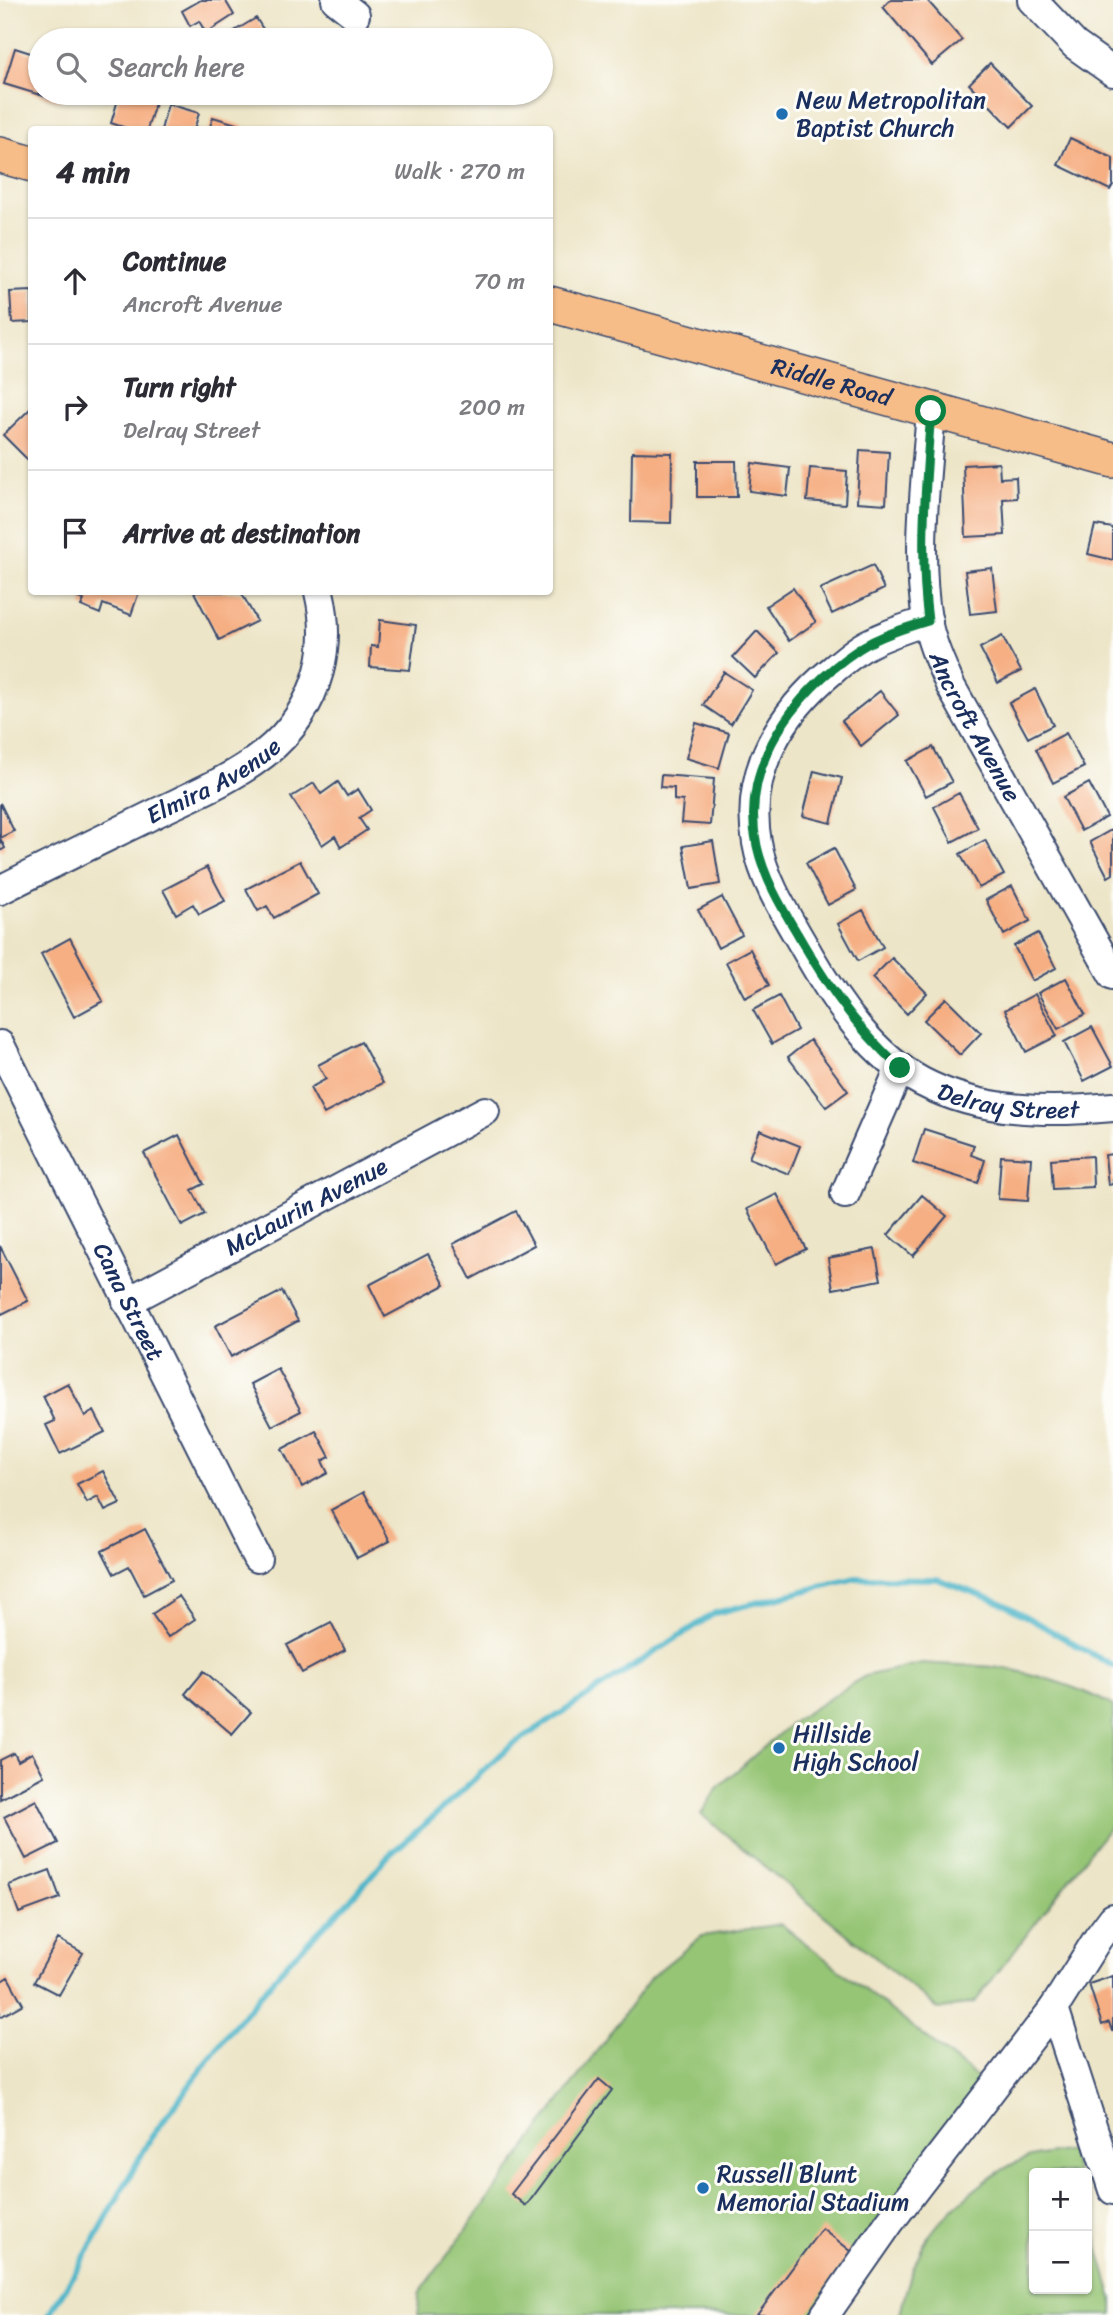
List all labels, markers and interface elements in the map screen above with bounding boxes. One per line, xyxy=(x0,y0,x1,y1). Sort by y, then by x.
search box xyxy=(28,28,553,105)
text: Search here xyxy=(108,44,245,90)
icon: search xyxy=(52,48,90,86)
place label: New Metropolitan Baptist Church xyxy=(796,79,986,149)
marker: New Metropolitan Baptist Church xyxy=(774,106,790,122)
text: 4 min xyxy=(56,145,130,199)
text: Walk · 270 m xyxy=(394,151,525,192)
text: Continue xyxy=(123,238,226,284)
text: 70 m xyxy=(474,261,525,302)
icon: ahead xyxy=(56,262,94,300)
text: Ancroft Avenue xyxy=(123,284,283,325)
street label: Riddle Road xyxy=(766,345,899,419)
text: Turn right xyxy=(123,364,236,410)
text: 200 m xyxy=(459,387,525,428)
icon: right xyxy=(56,388,94,426)
route start xyxy=(915,395,946,426)
text: Delray Street xyxy=(123,410,260,451)
text: Arrive at destination xyxy=(123,510,360,556)
icon: arrive xyxy=(56,514,94,552)
street label: Ancroft Avenue xyxy=(917,644,1033,810)
street label: Elmira Avenue xyxy=(139,727,291,836)
route end xyxy=(884,1052,915,1083)
street label: Delray Street xyxy=(931,1070,1081,1131)
street label: McLaurin Avenue xyxy=(217,1145,396,1267)
street label: Cana Street xyxy=(81,1235,176,1368)
place label: Hillside High School xyxy=(793,1713,920,1783)
marker: Hillside High School xyxy=(771,1740,787,1756)
place label: Russell Blunt Memorial Stadium xyxy=(717,2153,909,2223)
map controls xyxy=(1029,2168,1092,2294)
button: + xyxy=(1029,2168,1092,2231)
marker: Russell Blunt Memorial Stadium xyxy=(695,2180,711,2196)
button: − xyxy=(1029,2231,1092,2294)

